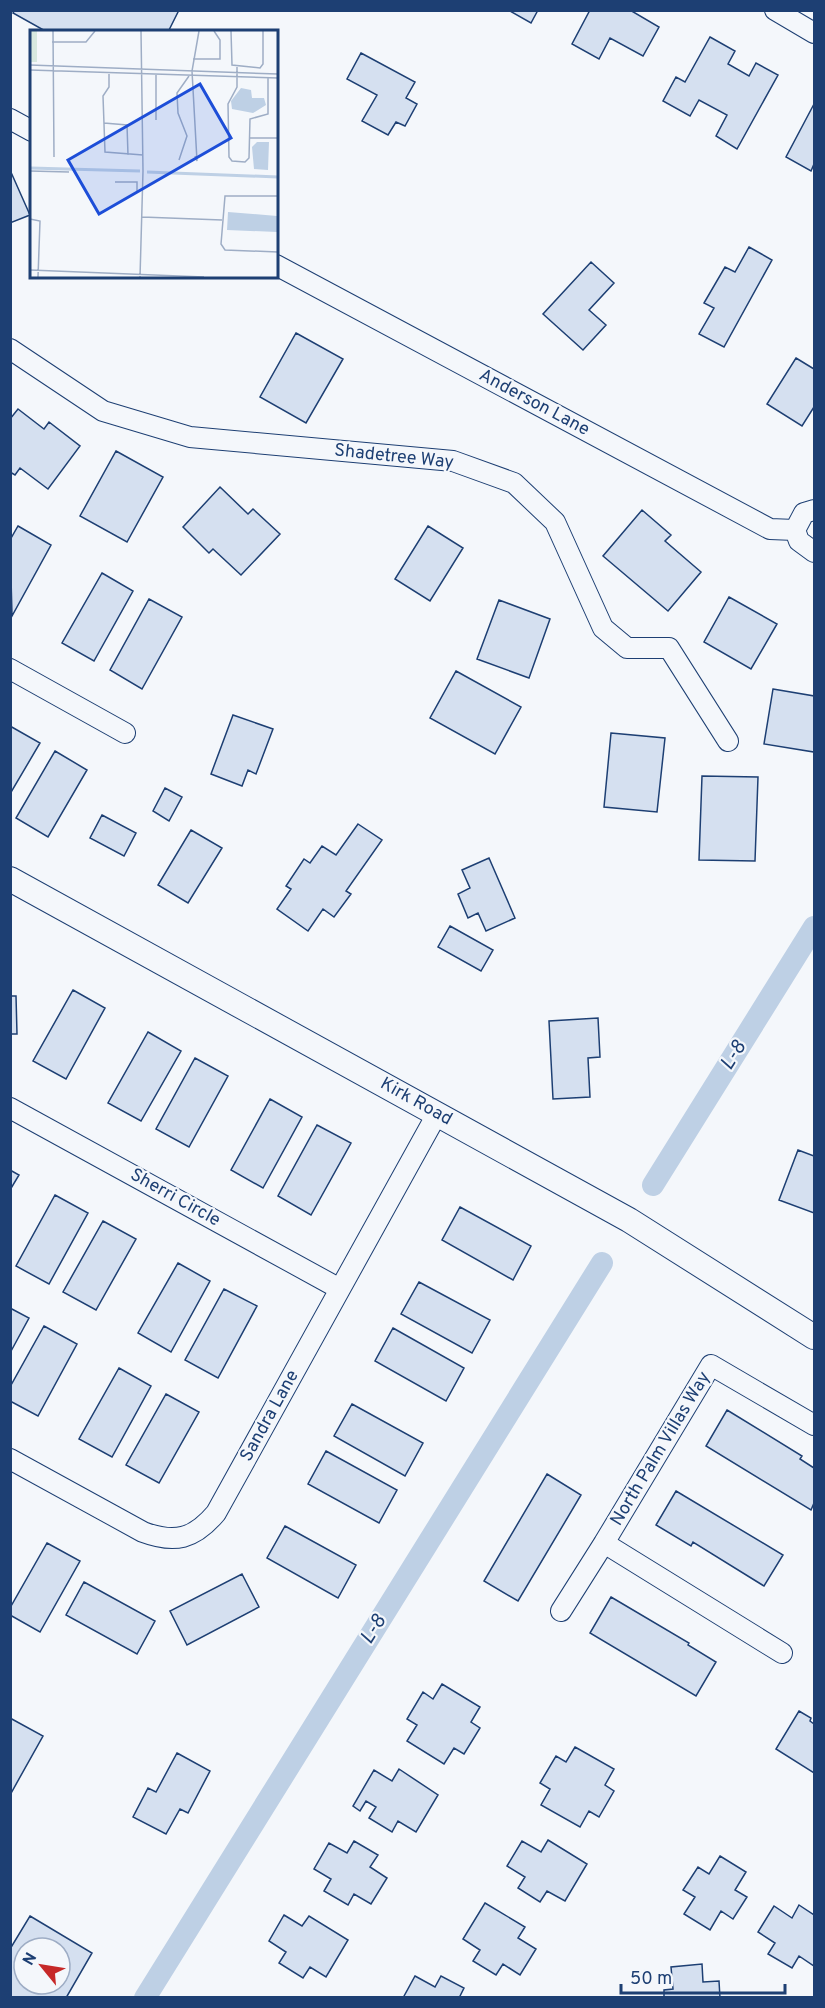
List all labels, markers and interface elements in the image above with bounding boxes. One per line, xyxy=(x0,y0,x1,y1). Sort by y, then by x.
inset map xyxy=(30,30,278,278)
street label: Anderson Lane xyxy=(475,364,593,442)
street label: Shadetree Way xyxy=(333,439,455,475)
water label: L-8 xyxy=(715,1036,753,1076)
street label: Kirk Road xyxy=(376,1073,456,1131)
street label: Sherri Circle xyxy=(126,1164,224,1232)
street label: Sandra Lane xyxy=(235,1366,305,1466)
street label: North Palm Villas Way xyxy=(606,1368,716,1530)
water label: L-8 xyxy=(355,1610,393,1650)
north arrow xyxy=(12,1936,72,1996)
text: N xyxy=(19,1950,42,1969)
scale bar xyxy=(621,1957,784,1995)
text: 50 m xyxy=(630,1968,672,1991)

